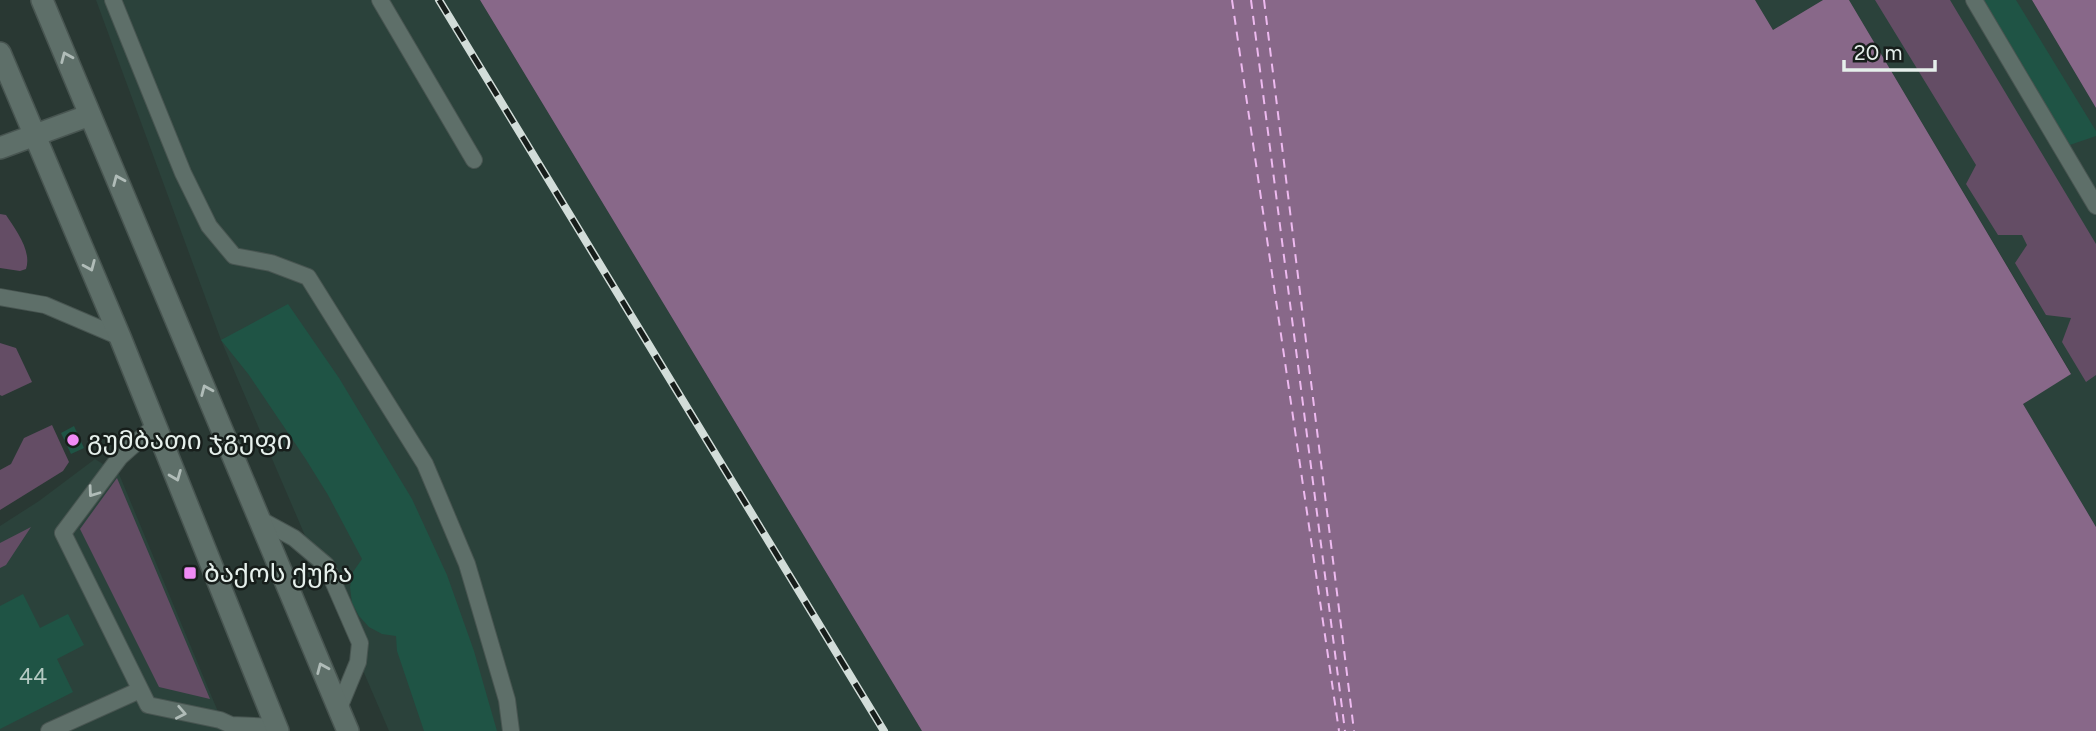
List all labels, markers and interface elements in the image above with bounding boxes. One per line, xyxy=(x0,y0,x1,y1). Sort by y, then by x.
scale bar xyxy=(1844,28,1935,72)
text: 20 m xyxy=(1854,40,1902,65)
one-way arrow xyxy=(60,52,74,65)
one-way arrow xyxy=(112,175,126,187)
one-way arrow xyxy=(82,258,96,271)
one-way arrow xyxy=(200,385,214,397)
place label: გუმბათი ჯგუფი xyxy=(87,424,292,456)
marker: გუმბათი ჯგუფი xyxy=(65,432,81,448)
one-way arrow xyxy=(168,470,182,482)
one-way arrow xyxy=(88,485,101,497)
place label: ბაქოს ქუჩა xyxy=(204,557,353,589)
marker: ბაქოს ქუჩა xyxy=(182,565,198,581)
house number: 44 xyxy=(19,662,47,690)
one-way arrow xyxy=(317,662,331,674)
one-way arrow xyxy=(175,704,187,719)

